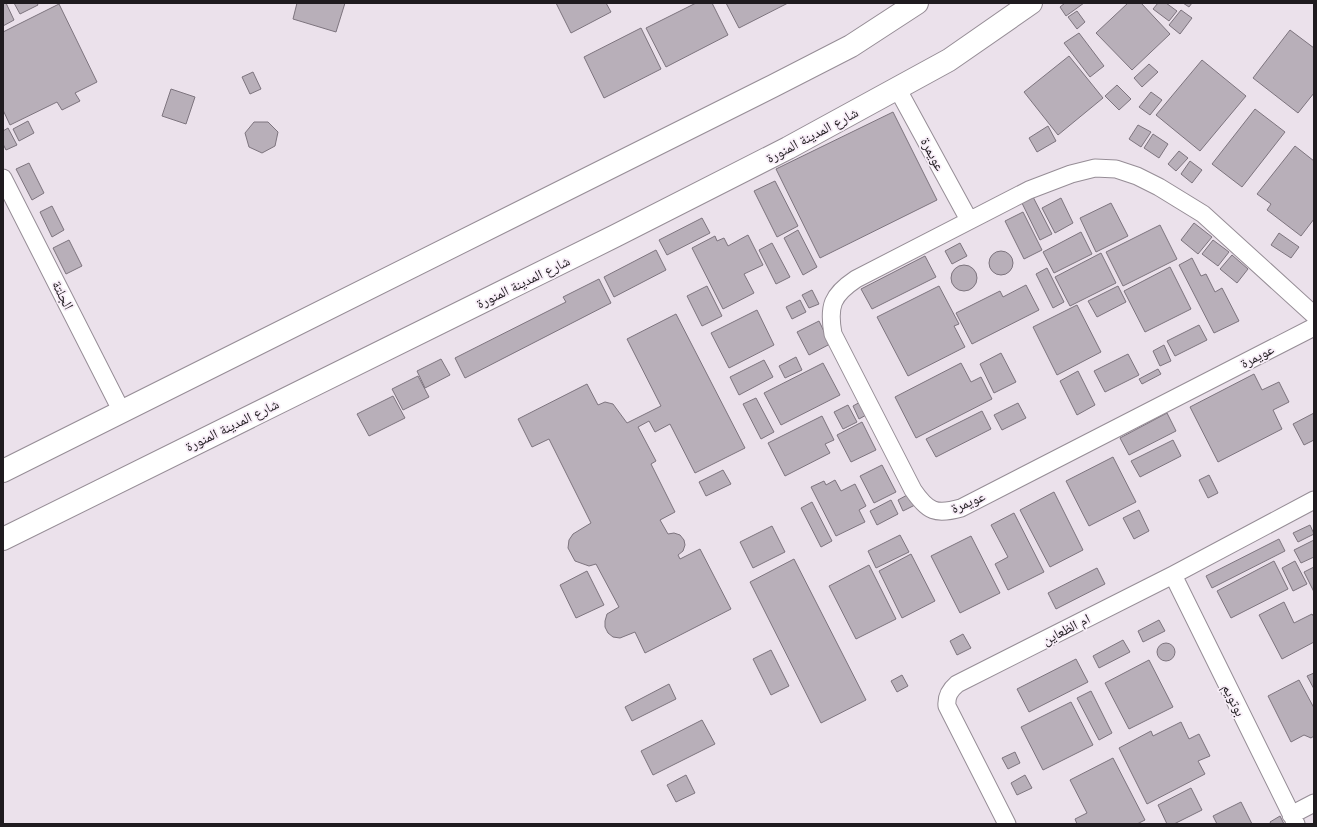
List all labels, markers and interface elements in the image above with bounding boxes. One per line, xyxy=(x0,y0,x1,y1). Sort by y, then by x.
street label: شارع المدينة المنورة xyxy=(763,103,862,168)
street label: عويمرة xyxy=(917,134,949,174)
street label: شارع المدينة المنورة xyxy=(473,252,573,313)
street label: الجلتة xyxy=(48,277,78,313)
street label: عويمرة xyxy=(1237,340,1277,372)
street label: شارع المدينة المنورة xyxy=(182,395,282,456)
street label: عويمرة xyxy=(948,487,988,517)
street label: ام الظعاين xyxy=(1039,609,1093,650)
street label: بوتويم xyxy=(1218,681,1250,720)

